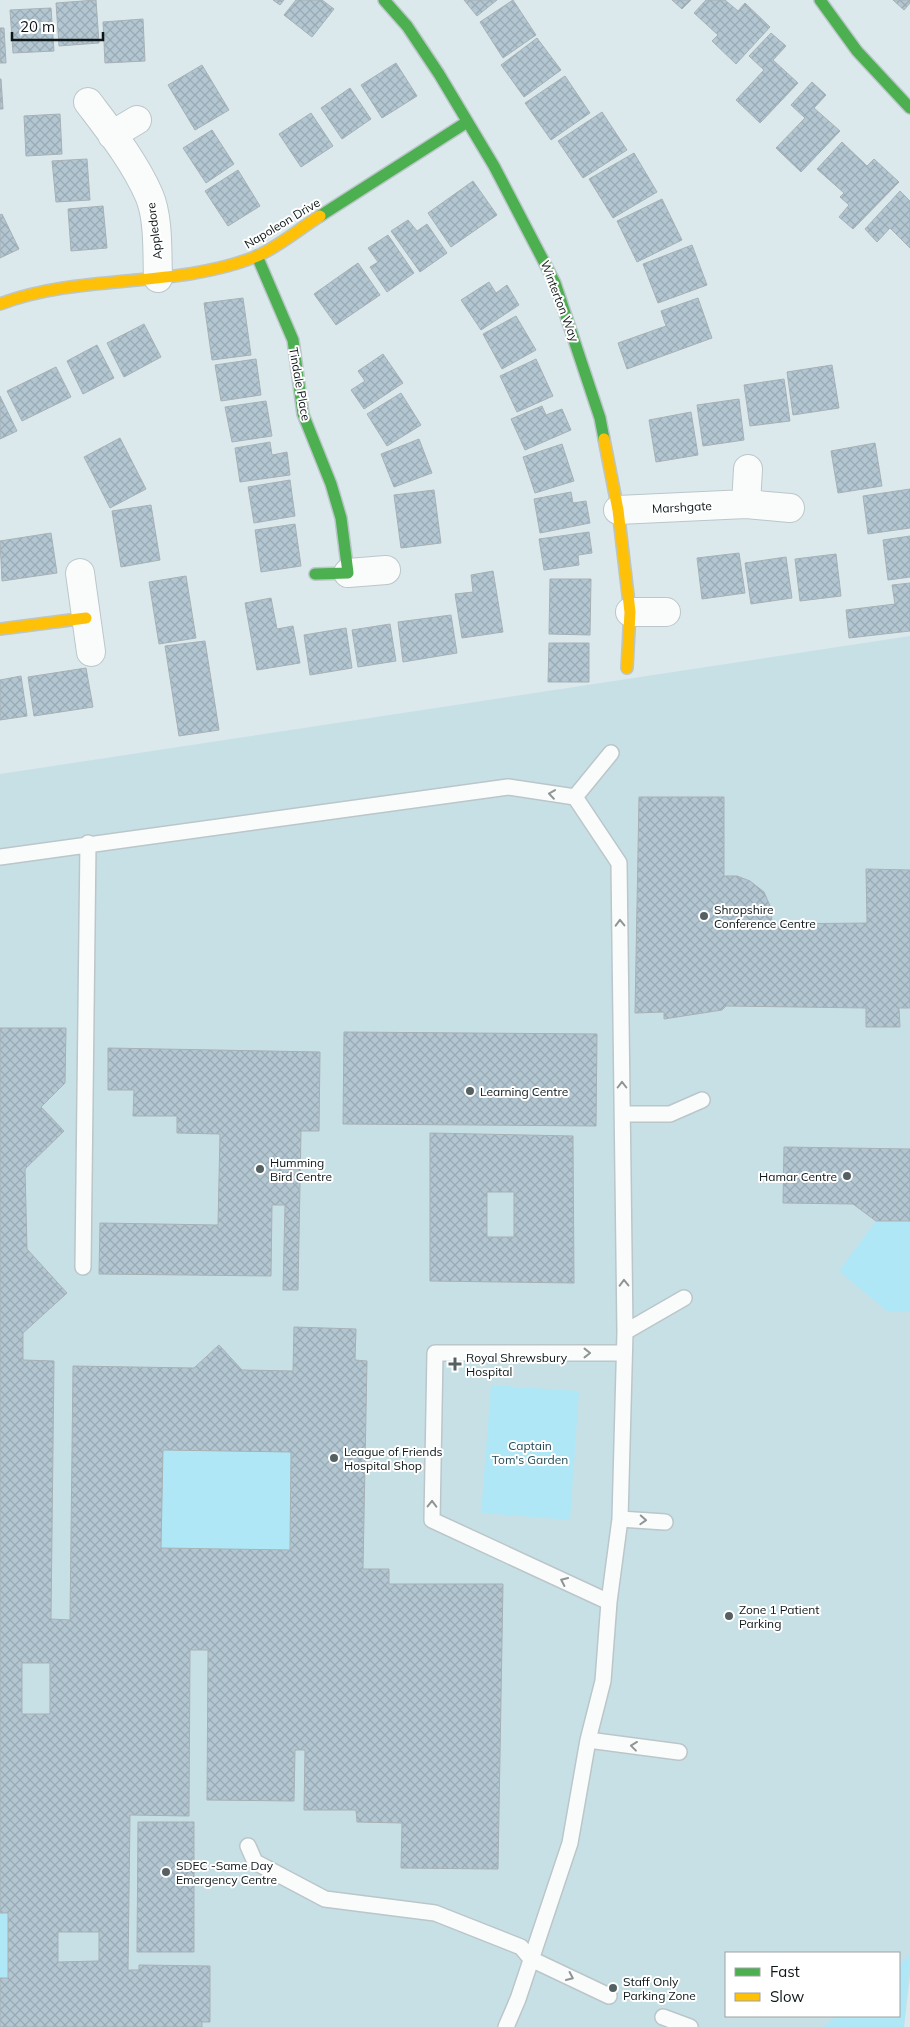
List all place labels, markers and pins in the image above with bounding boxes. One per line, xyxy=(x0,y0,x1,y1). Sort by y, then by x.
place label: Shropshire Conference Centre xyxy=(714,902,816,931)
marker: Shropshire Conference Centre xyxy=(698,910,710,922)
place label: Learning Centre xyxy=(480,1084,568,1099)
marker: Learning Centre xyxy=(464,1085,476,1097)
place label: Humming Bird Centre xyxy=(270,1155,332,1184)
marker: Humming Bird Centre xyxy=(254,1163,266,1175)
place label: Hamar Centre xyxy=(759,1169,837,1184)
marker: Hamar Centre xyxy=(841,1170,853,1182)
place label: Royal Shrewsbury Hospital xyxy=(466,1350,568,1379)
marker: Royal Shrewsbury Hospital xyxy=(448,1357,462,1371)
place label: League of Friends Hospital Shop xyxy=(344,1444,443,1473)
marker: League of Friends Hospital Shop xyxy=(328,1452,340,1464)
place label: Zone 1 Patient Parking xyxy=(739,1602,819,1631)
marker: Zone 1 Patient Parking xyxy=(723,1610,735,1622)
place label: SDEC -Same Day Emergency Centre xyxy=(176,1858,277,1887)
marker: SDEC -Same Day Emergency Centre xyxy=(160,1866,172,1878)
place label: Staff Only Parking Zone xyxy=(623,1974,696,2003)
marker: Staff Only Parking Zone xyxy=(607,1982,619,1994)

